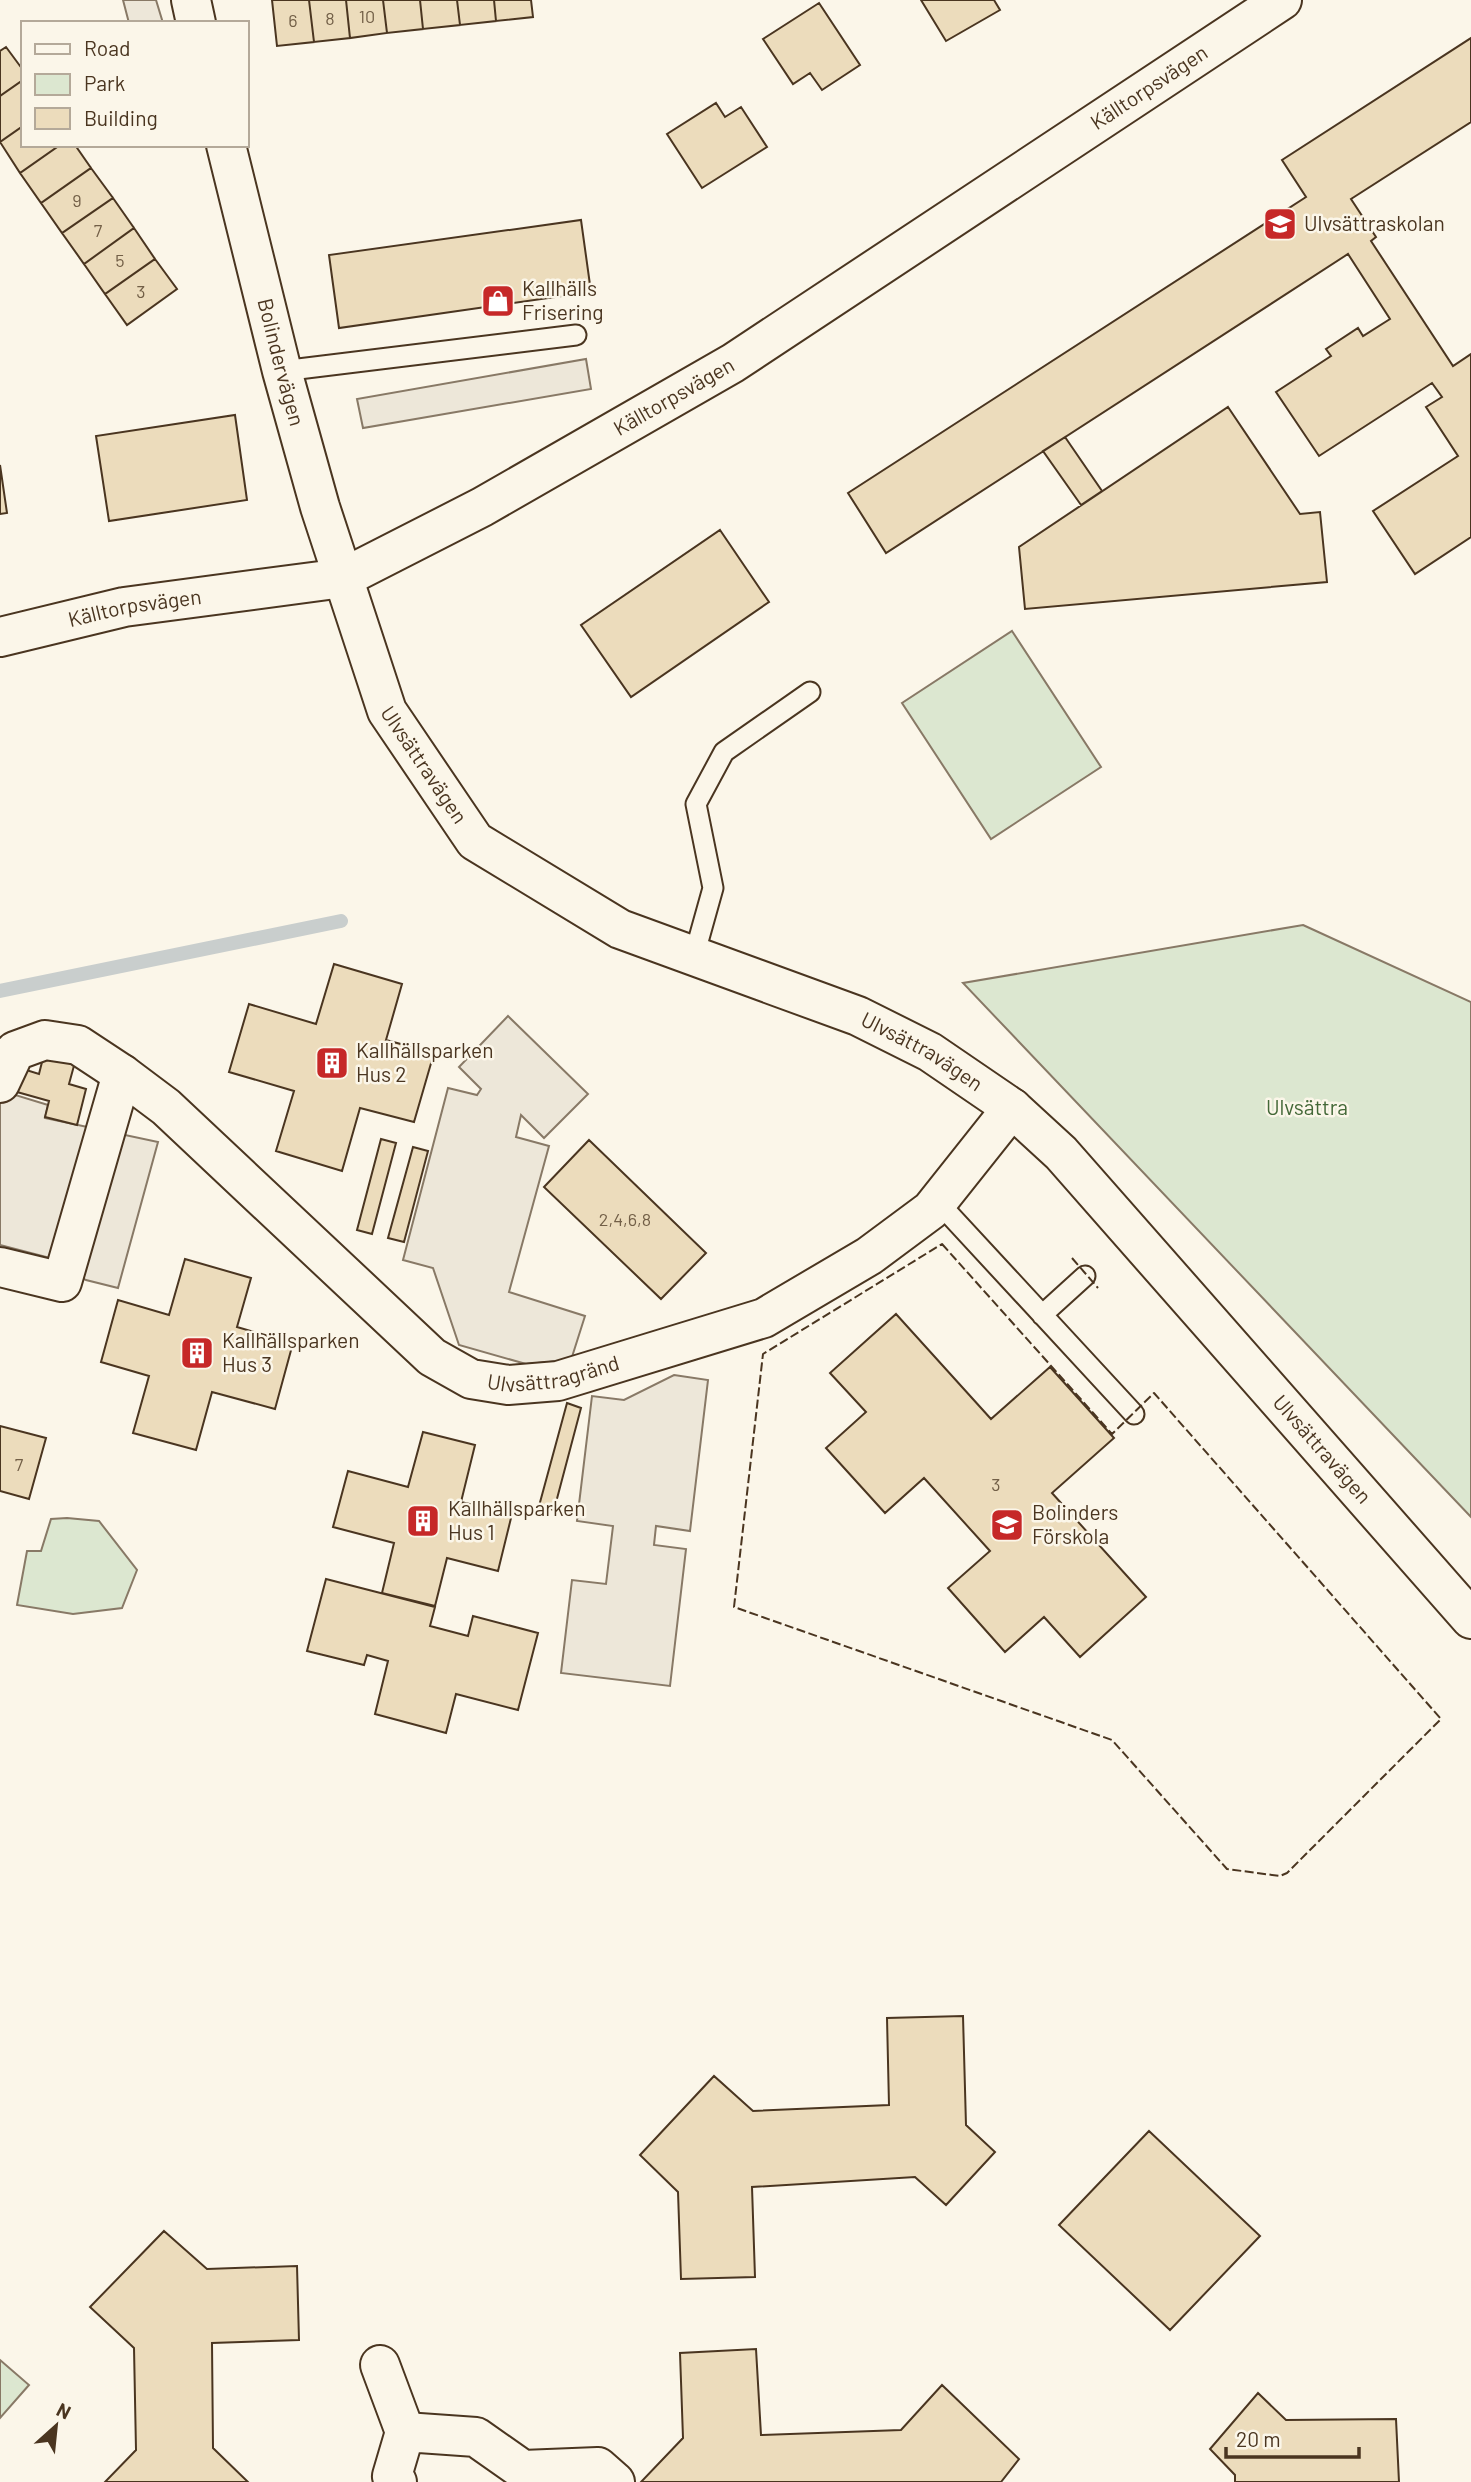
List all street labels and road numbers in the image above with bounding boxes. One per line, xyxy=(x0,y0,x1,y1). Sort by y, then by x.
street label: Källtorpsvägen xyxy=(1085,39,1212,134)
street label: Bolindervägen xyxy=(253,295,311,429)
street label: Källtorpsvägen xyxy=(609,351,738,440)
street label: Källtorpsvägen xyxy=(65,583,203,631)
street label: Ulvsättravägen xyxy=(376,701,473,828)
street label: Ulvsättravägen xyxy=(858,1006,988,1095)
street label: Ulvsättragränd xyxy=(486,1349,622,1396)
street label: Ulvsättravägen xyxy=(1269,1389,1377,1508)

